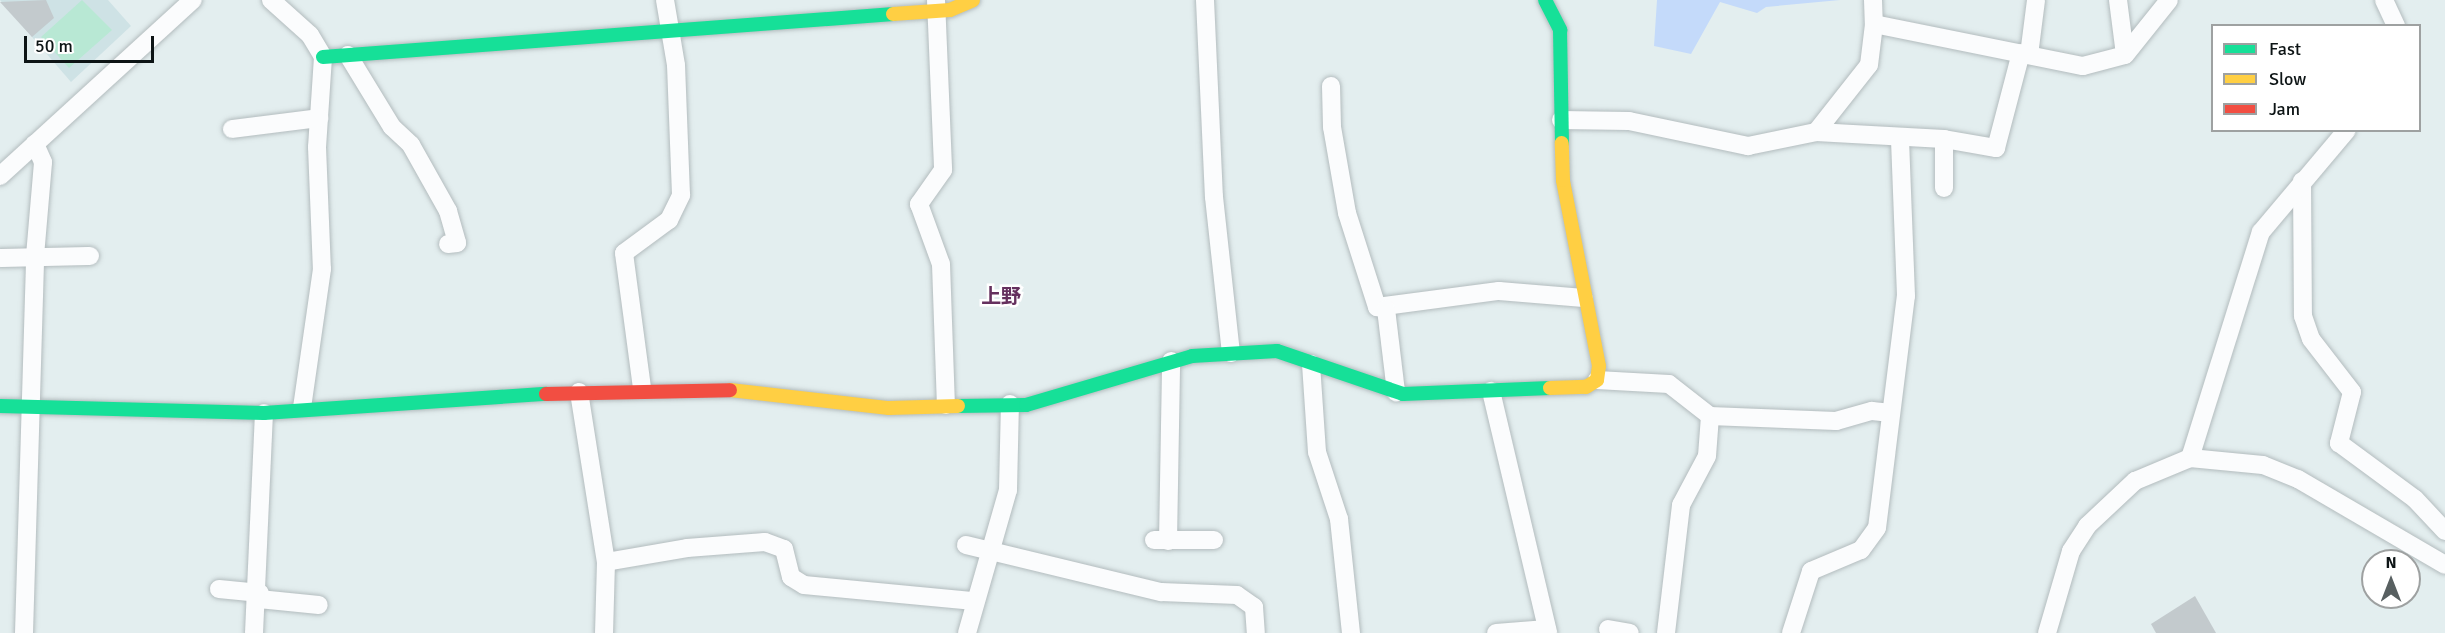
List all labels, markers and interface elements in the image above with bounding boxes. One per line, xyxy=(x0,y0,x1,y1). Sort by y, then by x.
scale bar xyxy=(27,24,158,62)
legend xyxy=(2211,24,2421,132)
text: 50 m xyxy=(35,35,73,57)
text: Fast xyxy=(2269,38,2301,60)
text: Slow xyxy=(2269,68,2306,90)
text: Jam xyxy=(2269,98,2300,120)
district label: 上野 xyxy=(981,284,1021,308)
north arrow xyxy=(2361,549,2421,609)
text: N xyxy=(2385,553,2397,573)

